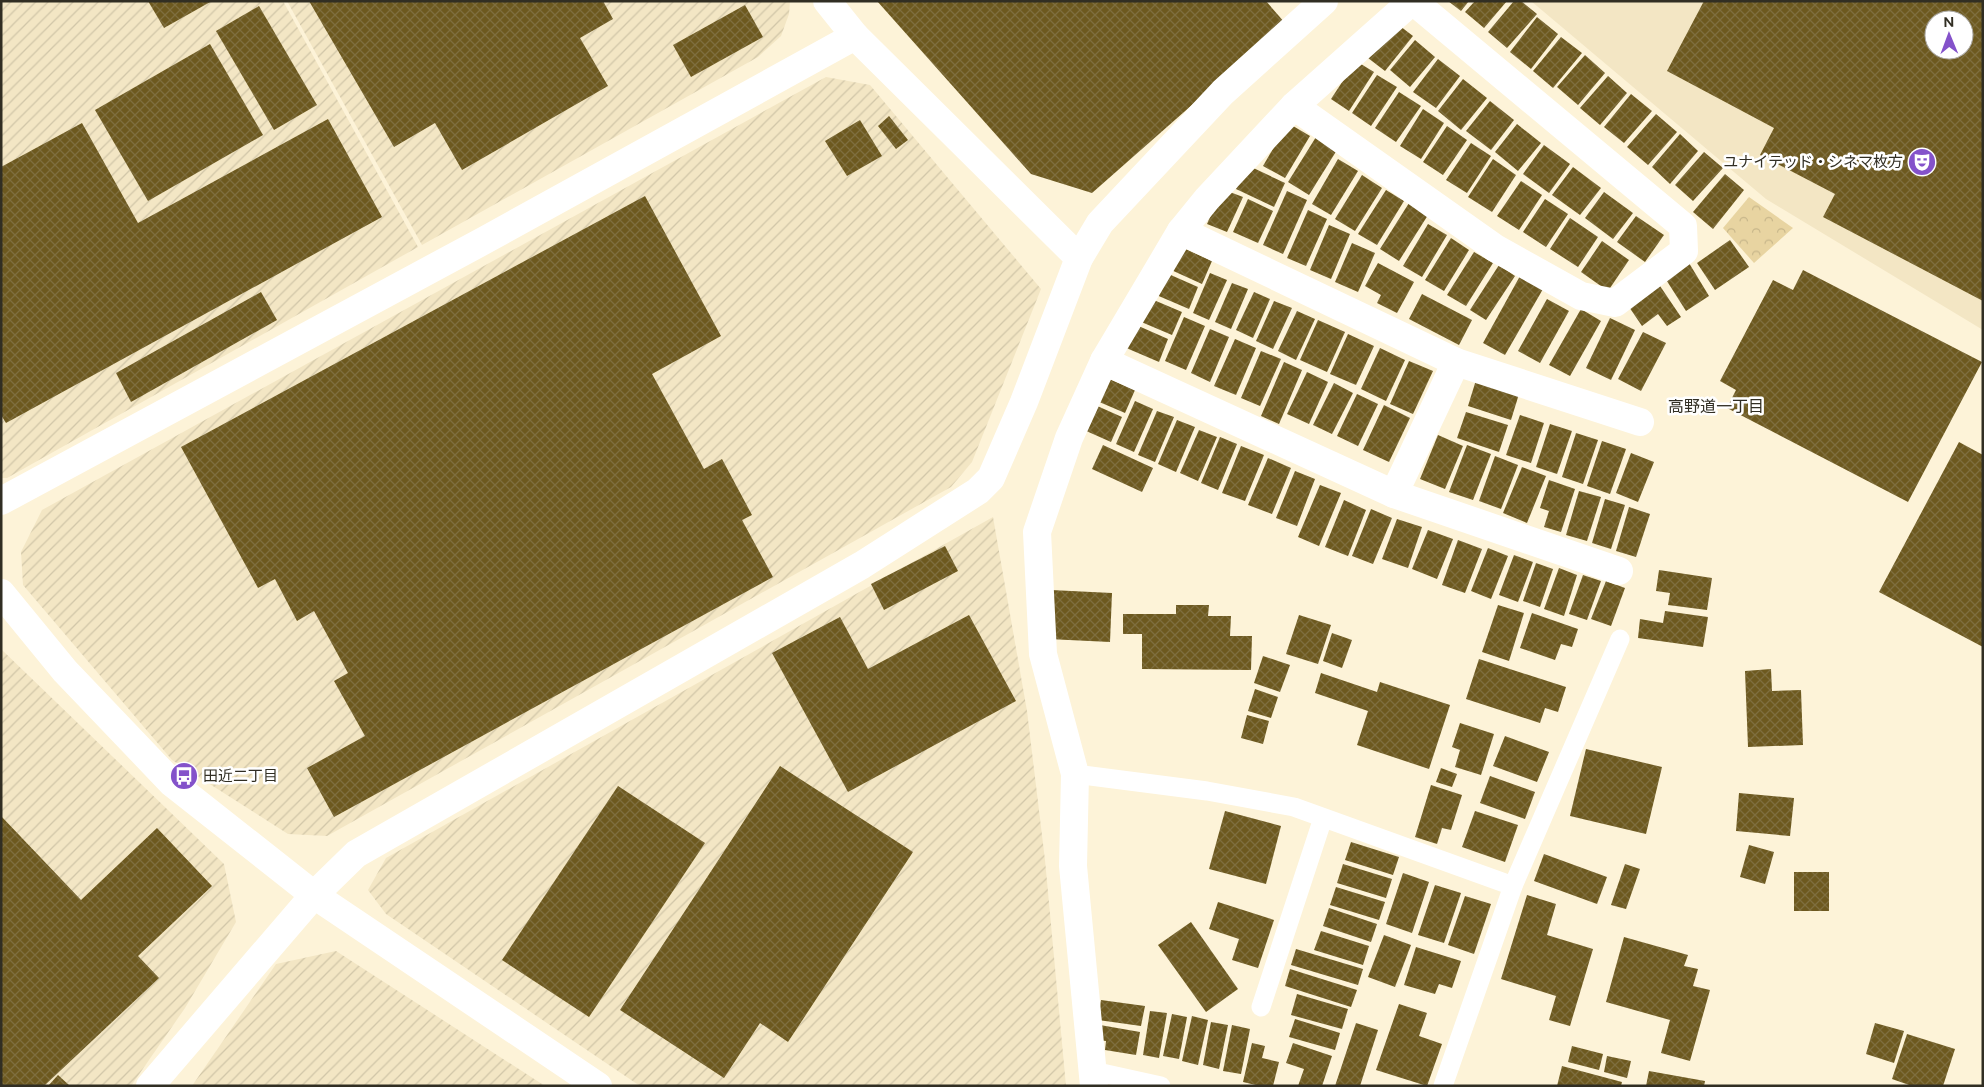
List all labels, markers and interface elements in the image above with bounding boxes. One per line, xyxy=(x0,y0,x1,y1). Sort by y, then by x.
north arrow xyxy=(1924,10,1974,60)
text: N xyxy=(1943,14,1954,31)
theatre icon: ユナイテッド・シネマ枚方 xyxy=(1907,147,1937,177)
place label: ユナイテッド・シネマ枚方 xyxy=(1723,153,1903,171)
district label: 高野道一丁目 xyxy=(1668,397,1764,416)
bus stop icon: 田近二丁目 xyxy=(169,761,199,791)
place label: 田近二丁目 xyxy=(203,767,278,785)

